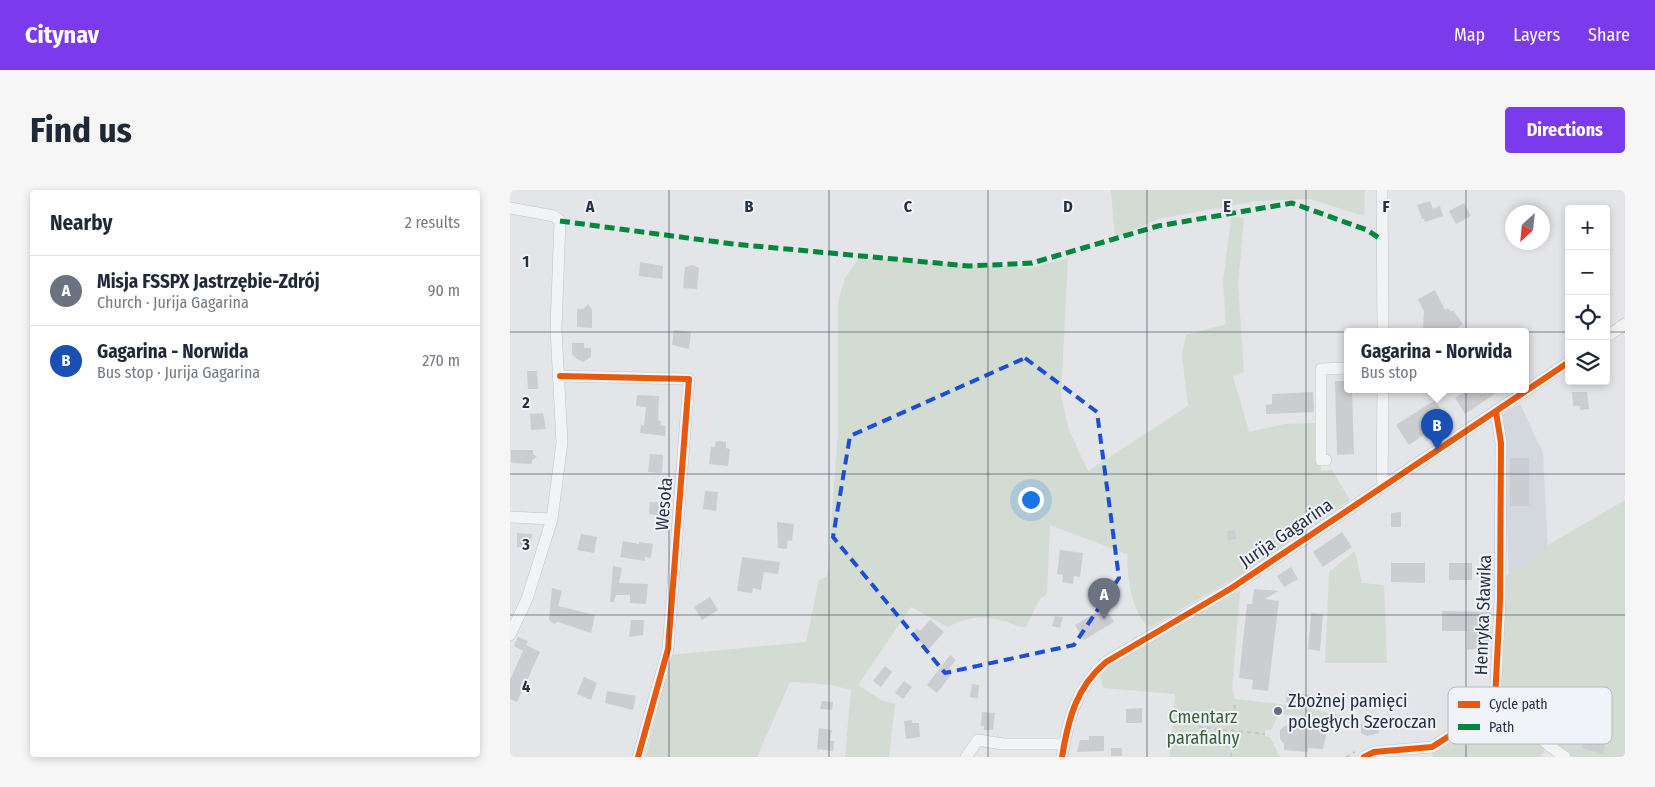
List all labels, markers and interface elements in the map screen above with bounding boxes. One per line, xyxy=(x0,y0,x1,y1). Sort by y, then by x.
text: Citynav xyxy=(25,21,99,49)
text: Map xyxy=(1454,24,1485,46)
text: Layers xyxy=(1513,24,1560,46)
text: Share xyxy=(1588,24,1630,46)
button: Directions xyxy=(1505,107,1625,153)
text: Find us xyxy=(30,109,132,151)
text: A xyxy=(585,197,595,216)
text: B xyxy=(745,197,754,216)
text: C xyxy=(904,197,913,216)
text: D xyxy=(1063,197,1073,216)
text: E xyxy=(1223,197,1231,216)
text: F xyxy=(1382,197,1390,216)
north arrow xyxy=(1505,205,1550,250)
map controls xyxy=(1565,205,1610,385)
button: + xyxy=(1565,205,1610,250)
text: Nearby xyxy=(50,210,112,236)
text: 2 results xyxy=(405,213,460,232)
button: − xyxy=(1565,250,1610,295)
text: 1 xyxy=(523,252,529,271)
text: Misja FSSPX Jastrzębie-Zdrój xyxy=(97,270,320,293)
text: A xyxy=(62,281,70,300)
text: 90 m xyxy=(428,281,460,300)
text: Church · Jurija Gagarina xyxy=(97,293,249,312)
button: locate xyxy=(1565,295,1610,340)
popup xyxy=(1344,328,1529,393)
text: Gagarina - Norwida xyxy=(97,340,248,363)
text: Gagarina - Norwida xyxy=(1361,340,1512,363)
button: layers xyxy=(1565,340,1610,385)
text: B xyxy=(62,351,70,370)
text: 270 m xyxy=(422,351,460,370)
text: Bus stop · Jurija Gagarina xyxy=(97,363,260,382)
text: Bus stop xyxy=(1361,363,1417,382)
text: 2 xyxy=(521,393,530,412)
pin: B xyxy=(1421,409,1453,450)
street label: Wesoła xyxy=(651,476,677,531)
your location xyxy=(1018,487,1044,513)
street label: Jurija Gagarina xyxy=(1235,494,1337,572)
text: 3 xyxy=(521,535,530,554)
street label: Henryka Sławika xyxy=(1470,554,1496,676)
pin: A xyxy=(1088,578,1120,619)
text: 4 xyxy=(522,677,530,696)
legend xyxy=(1448,687,1612,744)
place label: Zbożnej pamięci poległych Szeroczan xyxy=(1288,690,1436,733)
text: Cycle path xyxy=(1489,696,1548,713)
marker: Zbożnej pamięci poległych Szeroczan xyxy=(1272,705,1284,717)
park label: Cmentarz parafialny xyxy=(1167,706,1239,749)
text: Path xyxy=(1489,719,1514,736)

